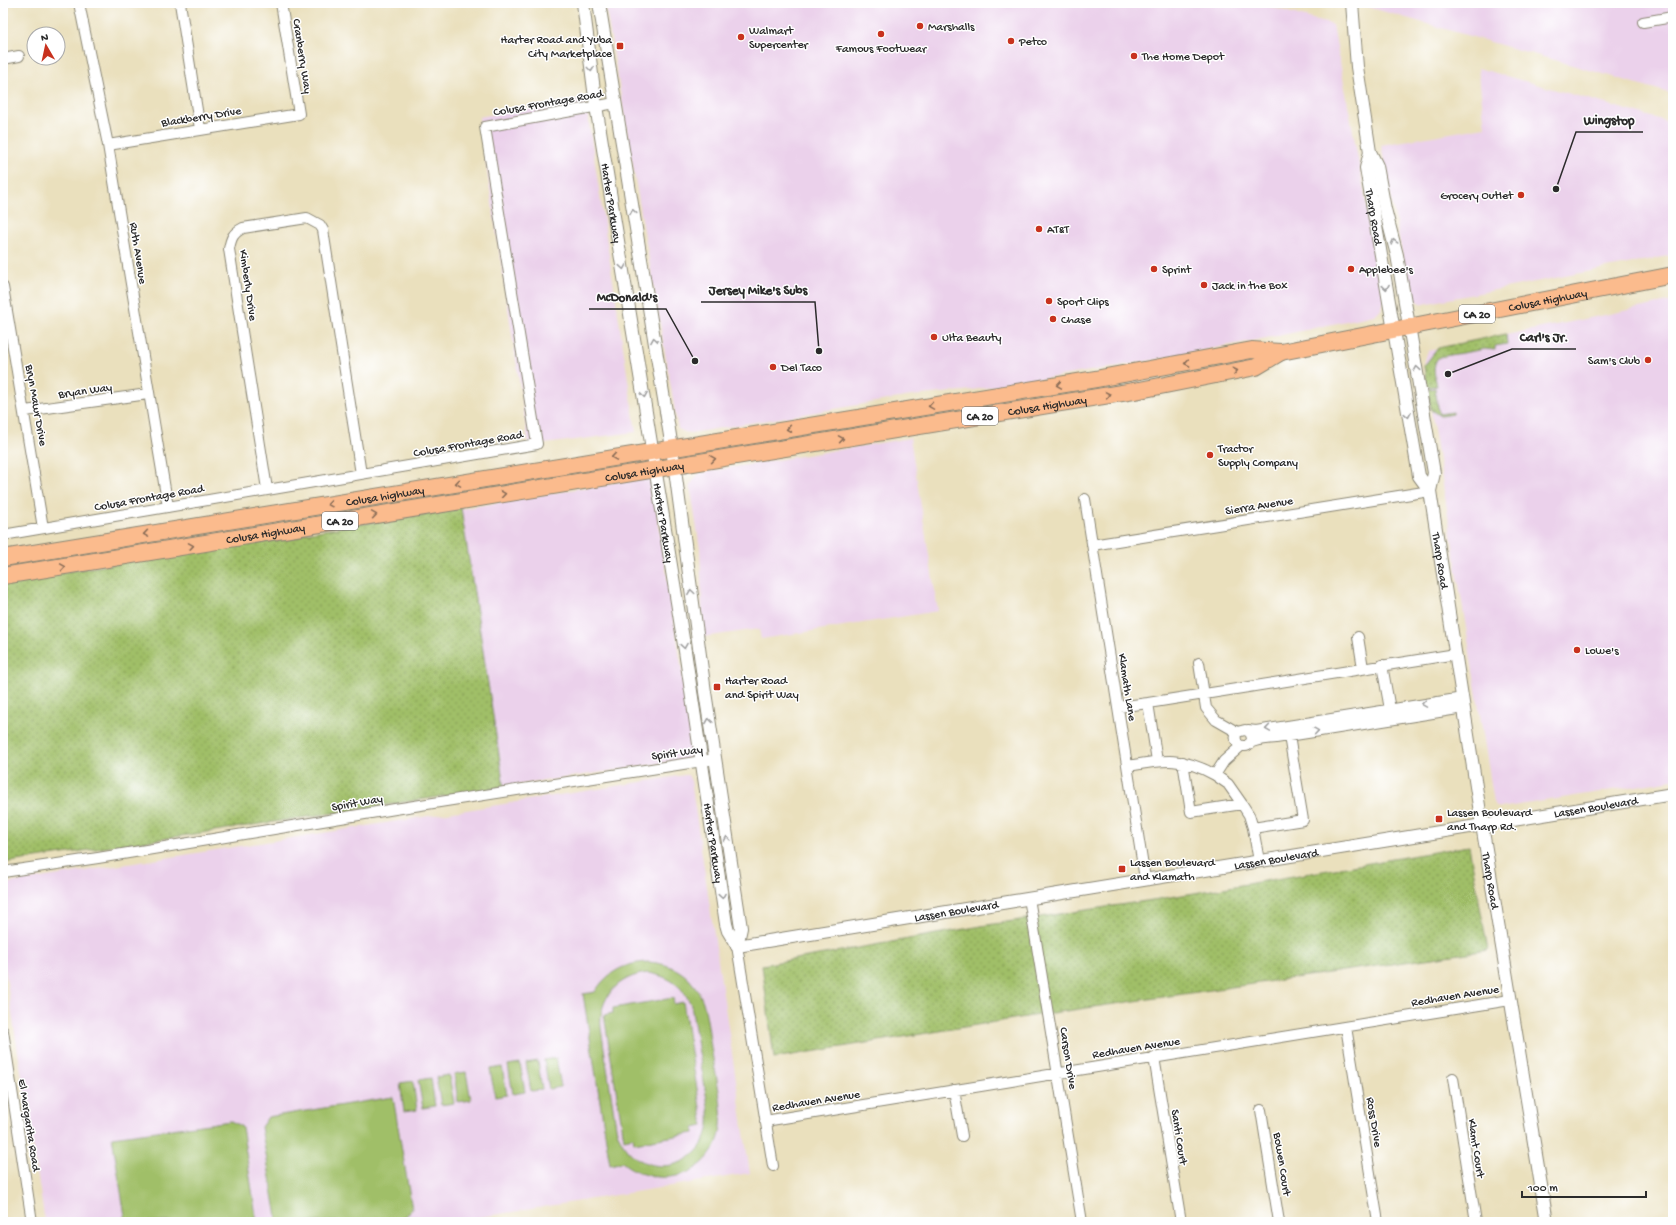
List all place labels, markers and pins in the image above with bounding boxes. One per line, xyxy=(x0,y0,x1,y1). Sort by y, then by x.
marker: Marshalls xyxy=(915,21,925,31)
place label: Marshalls xyxy=(928,21,975,35)
place label: Walmart Supercenter xyxy=(749,25,810,53)
marker: Famous Footwear xyxy=(876,29,886,39)
marker: Walmart Supercenter xyxy=(736,32,746,42)
place label: Harter Road and Yuba City Marketplace xyxy=(501,34,613,62)
marker: Petco xyxy=(1006,36,1016,46)
place label: Petco xyxy=(1018,36,1047,50)
marker: Harter Road and Yuba City Marketplace xyxy=(615,41,625,51)
place label: Famous Footwear xyxy=(835,43,928,57)
marker: The Home Depot xyxy=(1129,51,1139,61)
place label: The Home Depot xyxy=(1141,51,1225,65)
callout: Wingstop xyxy=(1576,107,1643,132)
place label: Grocery Outlet xyxy=(1440,190,1514,204)
marker: Grocery Outlet xyxy=(1516,190,1526,200)
marker: AT&T xyxy=(1034,224,1044,234)
place label: AT&T xyxy=(1047,224,1070,238)
marker: Sprint xyxy=(1149,264,1159,274)
place label: Sprint xyxy=(1162,264,1192,278)
marker: Applebee's xyxy=(1346,264,1356,274)
place label: Applebee's xyxy=(1359,264,1413,278)
callout: Jersey Mike's Subs xyxy=(701,277,815,302)
marker: Jack in the Box xyxy=(1199,280,1209,290)
place label: Jack in the Box xyxy=(1212,280,1288,294)
callout: McDonald's xyxy=(589,284,666,309)
marker: Sport Clips xyxy=(1044,296,1054,306)
place label: Sport Clips xyxy=(1057,296,1109,310)
marker: Chase xyxy=(1048,314,1058,324)
place label: Chase xyxy=(1061,314,1092,328)
callout: Carl's Jr. xyxy=(1512,324,1576,349)
marker: Ulta Beauty xyxy=(929,332,939,342)
place label: Ulta Beauty xyxy=(942,332,1001,346)
place label: Sam's Club xyxy=(1588,355,1641,369)
marker: Sam's Club xyxy=(1643,355,1653,365)
marker: Del Taco xyxy=(768,362,778,372)
place label: Del Taco xyxy=(780,362,822,376)
place label: Tractor Supply Company xyxy=(1217,443,1298,471)
marker: Tractor Supply Company xyxy=(1205,450,1215,460)
marker: Lowe's xyxy=(1572,645,1582,655)
place label: Lowe's xyxy=(1585,645,1619,659)
place label: Harter Road and Spirit Way xyxy=(725,675,799,703)
marker: Harter Road and Spirit Way xyxy=(712,682,722,692)
place label: Lassen Boulevard and Tharp Rd. xyxy=(1447,807,1533,835)
marker: Lassen Boulevard and Tharp Rd. xyxy=(1434,814,1444,824)
place label: Lassen Boulevard and Klamath xyxy=(1130,857,1216,885)
marker: Lassen Boulevard and Klamath xyxy=(1117,864,1127,874)

